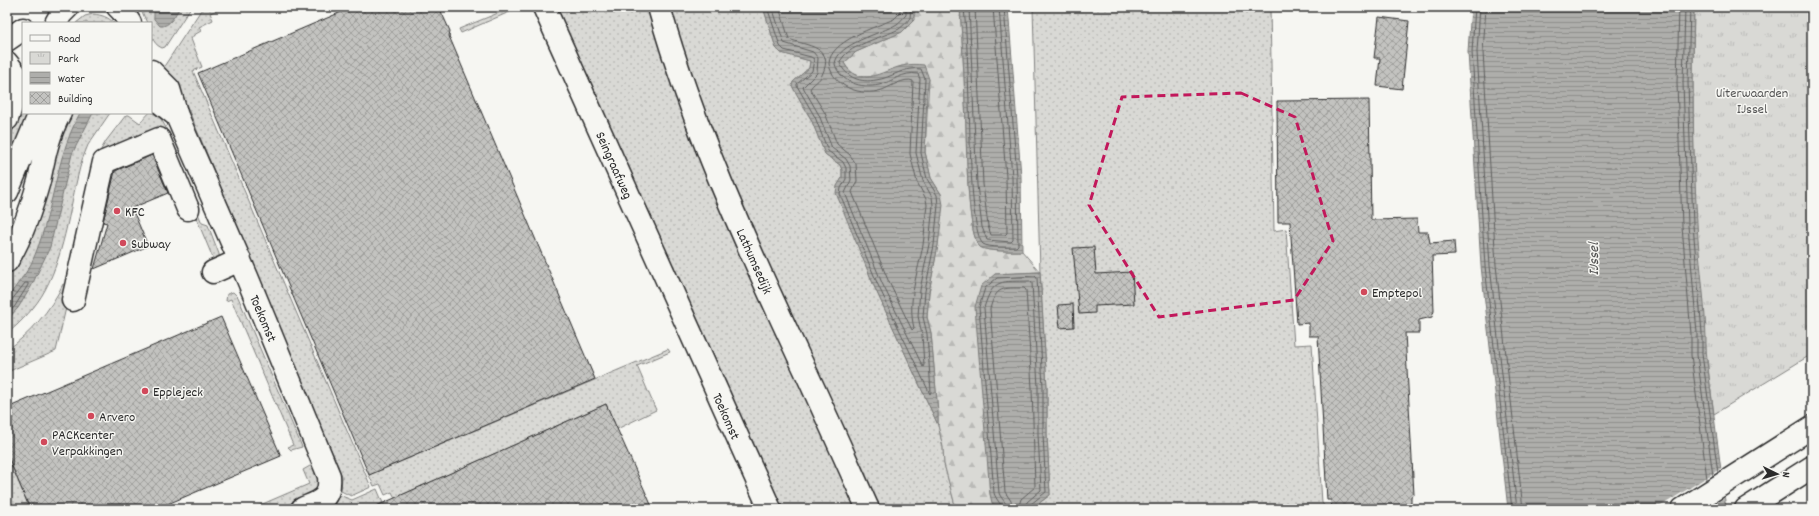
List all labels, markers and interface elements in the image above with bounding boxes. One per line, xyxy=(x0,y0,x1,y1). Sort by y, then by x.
legend xyxy=(22,22,152,114)
text: Road xyxy=(58,31,80,48)
text: Park xyxy=(58,51,79,68)
text: Water xyxy=(58,71,85,88)
park label: Uiterwaarden IJssel xyxy=(1716,84,1788,120)
text: Building xyxy=(58,91,93,108)
street label: Seingraafweg xyxy=(589,129,637,203)
place label: KFC xyxy=(125,203,145,223)
marker: KFC xyxy=(112,206,122,216)
street label: Lathumsedijk xyxy=(730,226,777,298)
place label: Subway xyxy=(131,235,171,255)
marker: Subway xyxy=(118,238,128,248)
water label: IJssel xyxy=(1584,241,1606,275)
place label: Emptepol xyxy=(1372,284,1422,304)
marker: Emptepol xyxy=(1359,287,1369,297)
street label: Toekomst xyxy=(243,292,281,345)
place label: Epplejeck xyxy=(153,383,203,403)
marker: Epplejeck xyxy=(140,386,150,396)
street label: Toekomst xyxy=(706,390,744,443)
place label: Arvero xyxy=(99,408,135,428)
marker: Arvero xyxy=(86,411,96,421)
place label: PACKcenter Verpakkingen xyxy=(52,426,122,462)
marker: PACKcenter Verpakkingen xyxy=(39,437,49,447)
north arrow xyxy=(1757,454,1797,494)
text: N xyxy=(1777,471,1793,479)

